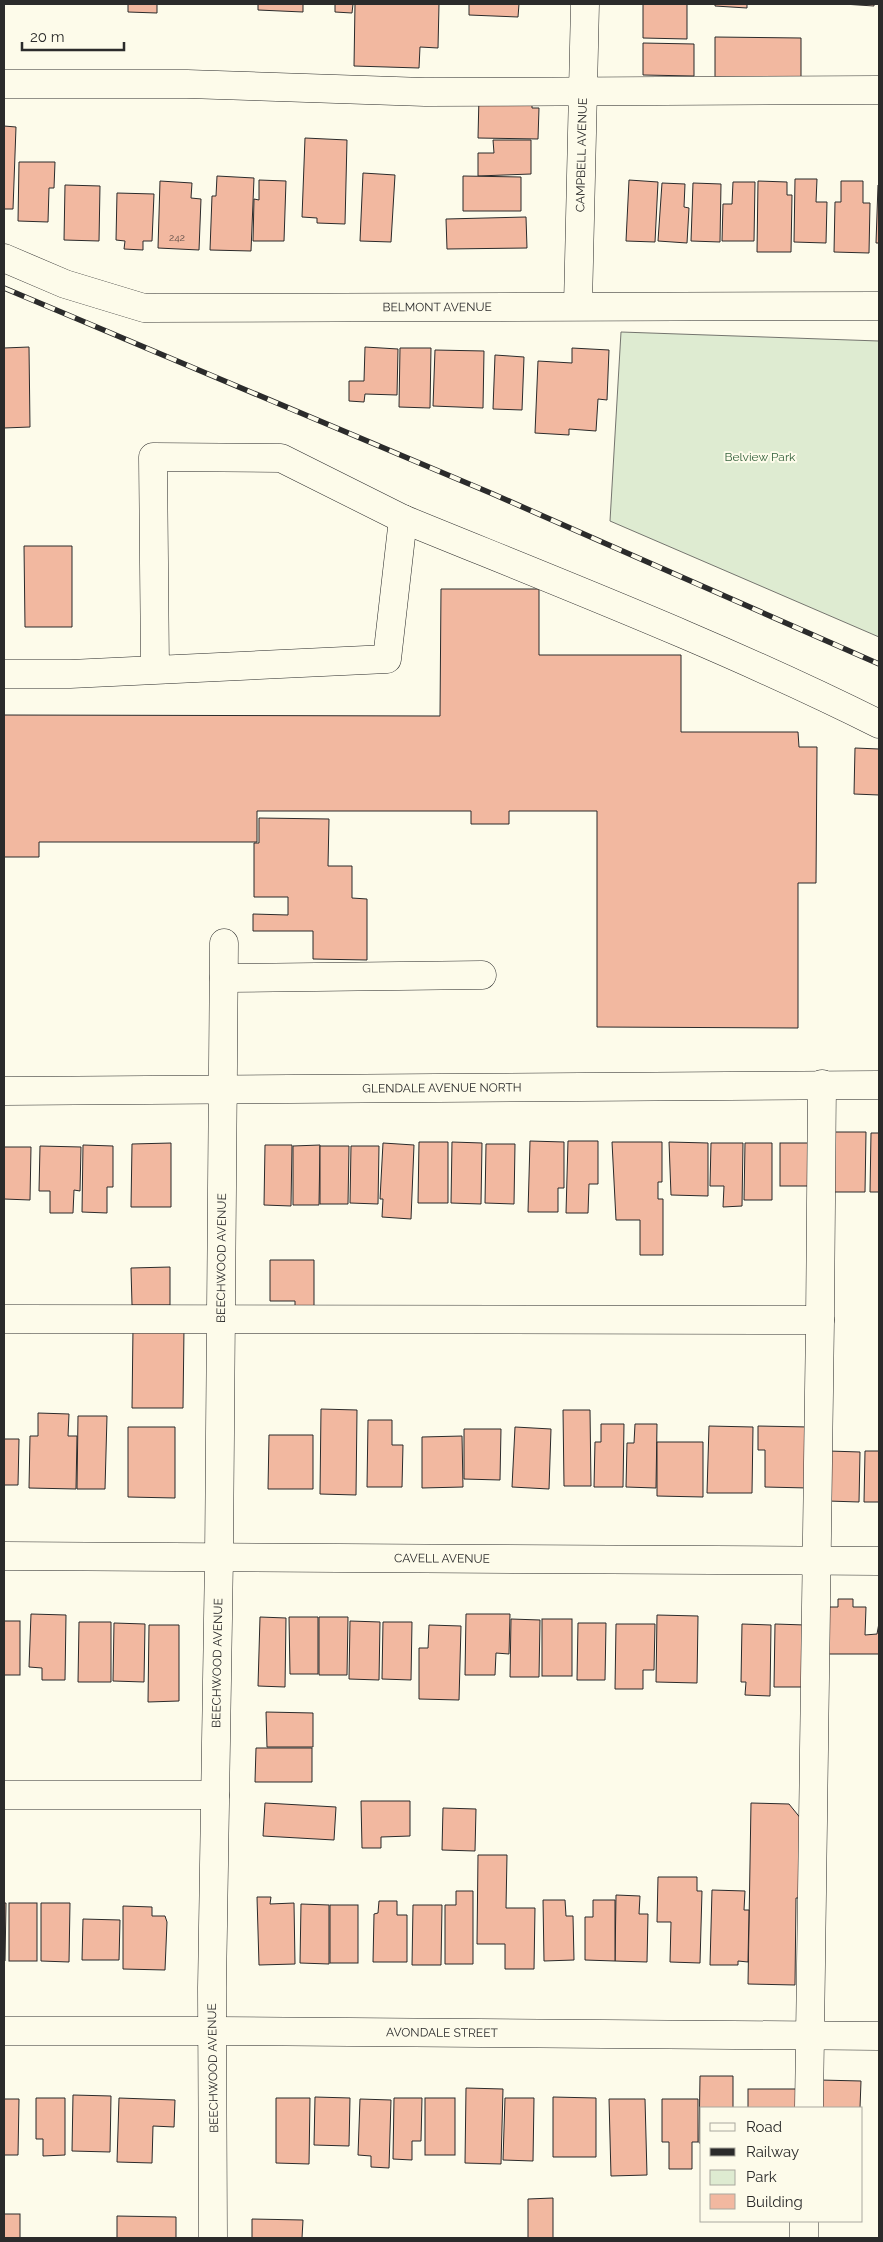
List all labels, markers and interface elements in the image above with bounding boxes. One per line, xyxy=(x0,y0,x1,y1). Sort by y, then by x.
scale bar xyxy=(22,20,125,52)
text: 20 m xyxy=(30,28,65,46)
street label: CAMPBELL AVENUE xyxy=(573,98,590,212)
house number: 242 xyxy=(169,232,185,243)
street label: BELMONT AVENUE xyxy=(382,300,492,314)
park label: Belview Park xyxy=(725,450,796,464)
street label: GLENDALE AVENUE NORTH xyxy=(362,1080,522,1096)
street label: BEECHWOOD AVENUE xyxy=(214,1193,229,1323)
street label: CAVELL AVENUE xyxy=(394,1551,490,1566)
street label: BEECHWOOD AVENUE xyxy=(209,1598,225,1728)
street label: BEECHWOOD AVENUE xyxy=(205,2003,221,2133)
street label: AVONDALE STREET xyxy=(386,2025,499,2040)
legend xyxy=(700,2107,863,2222)
text: Road xyxy=(746,2118,782,2136)
text: Railway xyxy=(746,2143,799,2161)
text: Park xyxy=(746,2168,777,2186)
text: Building xyxy=(746,2193,803,2211)

